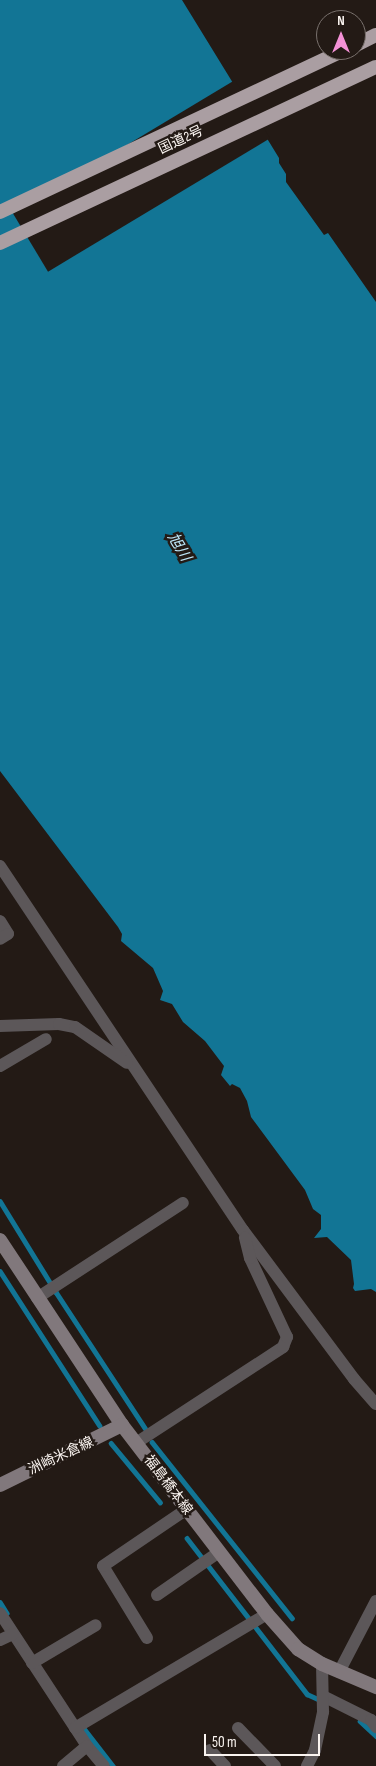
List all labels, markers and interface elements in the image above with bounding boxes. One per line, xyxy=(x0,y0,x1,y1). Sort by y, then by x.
north arrow xyxy=(316,10,366,60)
text: N xyxy=(337,12,345,29)
street label: 国道2号 xyxy=(156,122,206,158)
water label: 旭川 xyxy=(164,530,194,564)
street label: 洲崎米倉線 xyxy=(26,1434,96,1478)
street label: 福島橋本線 xyxy=(140,1452,196,1518)
scale bar xyxy=(206,1724,322,1756)
text: 50 m xyxy=(212,1733,237,1752)

